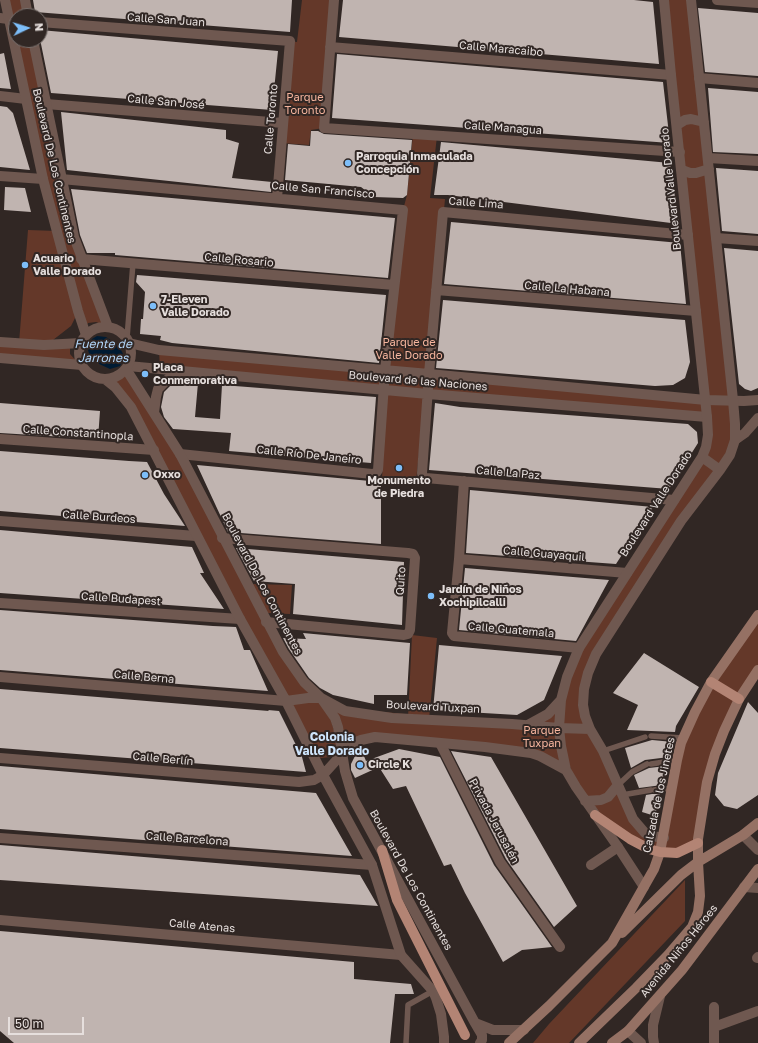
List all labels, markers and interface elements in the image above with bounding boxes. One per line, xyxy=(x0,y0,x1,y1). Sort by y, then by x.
north arrow xyxy=(8,8,48,48)
street label: Calle San Juan xyxy=(127,11,205,29)
text: N xyxy=(33,23,46,32)
street label: Calle Maracaibo xyxy=(458,39,544,59)
street label: Calle Toronto xyxy=(261,83,281,155)
street label: Boulevard De Los Continentes xyxy=(30,87,78,245)
park label: Parque Toronto xyxy=(285,91,325,117)
street label: Calle San José xyxy=(127,92,205,112)
street label: Calle Managua xyxy=(464,119,542,137)
street label: Boulevard Valle Dorado xyxy=(658,127,684,251)
place label: Parroquia Inmaculada Concepción xyxy=(356,150,473,176)
marker: Parroquia Inmaculada Concepción xyxy=(343,158,353,168)
street label: Calle San Francisco xyxy=(271,179,375,201)
street label: Calle Lima xyxy=(448,195,504,211)
street label: Calle Rosario xyxy=(204,250,274,270)
place label: Acuario Valle Dorado xyxy=(33,252,101,278)
marker: Acuario Valle Dorado xyxy=(20,260,30,270)
street label: Calle La Habana xyxy=(524,279,610,299)
place label: 7-Eleven Valle Dorado xyxy=(161,293,229,319)
marker: 7-Eleven Valle Dorado xyxy=(148,301,158,311)
park label: Parque de Valle Dorado xyxy=(375,336,443,362)
water label: Fuente de Jarrones xyxy=(74,337,132,365)
place label: Placa Conmemorativa xyxy=(153,361,237,387)
street label: Boulevard de las Naciones xyxy=(348,368,488,394)
marker: Placa Conmemorativa xyxy=(140,369,150,379)
street label: Calle Constantinopla xyxy=(22,423,134,443)
street label: Calle Río De Janeiro xyxy=(256,443,362,467)
street label: Boulevard Valle Dorado xyxy=(617,449,695,559)
marker: Monumento de Piedra xyxy=(394,463,404,473)
street label: Calle La Paz xyxy=(476,464,540,482)
place label: Oxxo xyxy=(153,468,181,482)
marker: Oxxo xyxy=(140,470,150,480)
place label: Monumento de Piedra xyxy=(367,474,431,500)
street label: Calle Burdeos xyxy=(62,508,136,526)
street label: Boulevard De Los Continentes xyxy=(219,511,305,657)
street label: Calle Guayaquil xyxy=(503,544,585,564)
street label: Quito xyxy=(393,566,409,596)
place label: Jardín de Niños Xochipilcalli xyxy=(439,583,522,609)
street label: Calle Budapest xyxy=(81,590,161,608)
marker: Jardín de Niños Xochipilcalli xyxy=(426,591,436,601)
street label: Calle Guatemala xyxy=(467,620,555,640)
street label: Calle Berna xyxy=(113,668,175,686)
street label: Boulevard Tuxpan xyxy=(386,698,480,716)
park label: Parque Tuxpan xyxy=(523,724,561,750)
district label: Colonia Valle Dorado xyxy=(295,730,369,758)
street label: Calzada de los Jinetes xyxy=(640,736,678,854)
street label: Calle Berlín xyxy=(132,750,194,768)
place label: Circle K xyxy=(368,758,410,772)
marker: Circle K xyxy=(355,760,365,770)
street label: Privada Jerusalén xyxy=(466,776,522,866)
street label: Boulevard De Los Continentes xyxy=(367,807,455,953)
street label: Calle Barcelona xyxy=(145,830,229,848)
street label: Avenida Niños Héroes xyxy=(638,902,720,1000)
street label: Calle Atenas xyxy=(168,917,236,935)
scale bar xyxy=(10,1009,86,1035)
text: 50 m xyxy=(15,1016,43,1031)

